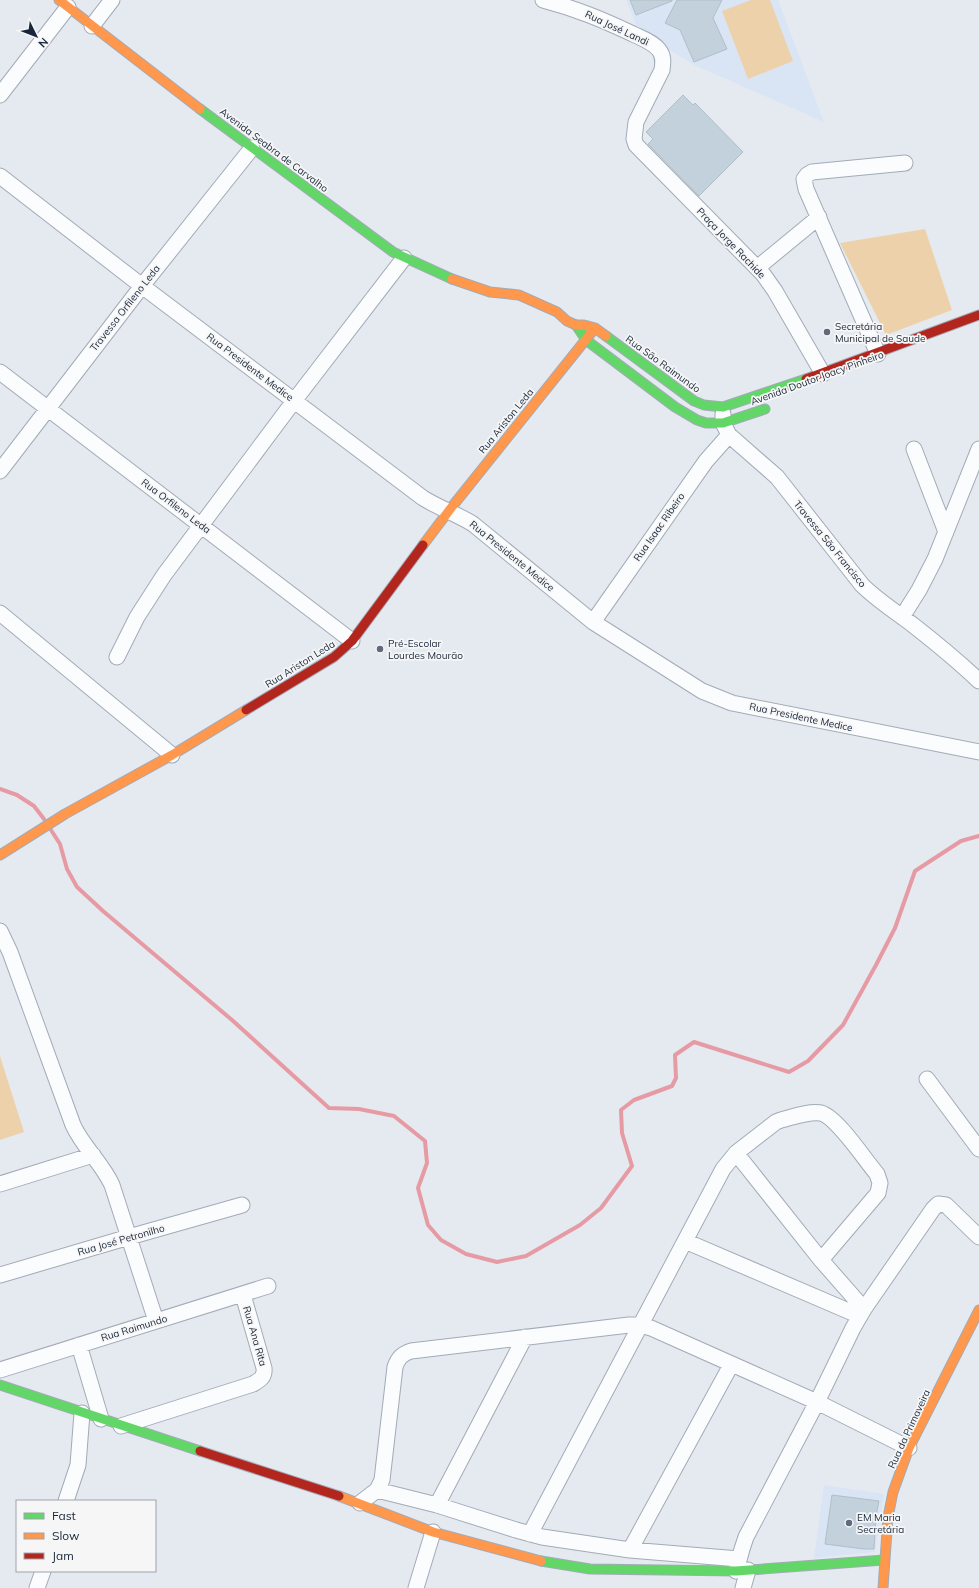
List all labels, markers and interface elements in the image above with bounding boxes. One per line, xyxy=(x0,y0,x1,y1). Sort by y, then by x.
street label: Rua José Landi xyxy=(583,8,651,48)
north arrow xyxy=(16,16,56,56)
text: N xyxy=(35,35,51,51)
street label: Avenida Seabra de Carvalho xyxy=(217,105,331,195)
street label: Praça Jorge Rachide xyxy=(694,205,768,281)
street label: Travessa Orfileno Leda xyxy=(87,262,163,354)
place label: Secretária Municipal de Saude xyxy=(835,320,925,345)
marker: Secretária Municipal de Saude xyxy=(822,327,832,337)
street label: Rua Presidente Medice xyxy=(204,330,296,404)
street label: Rua São Raimundo xyxy=(623,333,703,396)
street label: Avenida Doutor Joacy Pinheiro xyxy=(749,348,886,408)
street label: Rua Ariston Leda xyxy=(476,386,536,456)
street label: Rua Orfileno Leda xyxy=(139,476,213,536)
street label: Rua Isaac Ribeiro xyxy=(630,490,688,564)
street label: Travessa São Francisco xyxy=(791,498,869,590)
street label: Rua Presidente Medice xyxy=(467,518,557,594)
street label: Rua Ariston Leda xyxy=(263,637,337,691)
place label: Pré-Escolar Lourdes Mourão xyxy=(388,637,463,662)
marker: Pré-Escolar Lourdes Mourão xyxy=(375,644,385,654)
street label: Rua Presidente Medice xyxy=(748,700,854,734)
street label: Rua José Petronilho xyxy=(76,1221,166,1259)
street label: Rua Ana Rita xyxy=(240,1304,270,1368)
street label: Rua Raimundo xyxy=(99,1312,169,1344)
street label: Rua da Primaveira xyxy=(885,1387,933,1471)
legend xyxy=(16,1500,156,1572)
text: Fast xyxy=(52,1508,76,1523)
place label: EM Maria Secretária xyxy=(857,1511,904,1536)
marker: EM Maria Secretária xyxy=(844,1518,854,1528)
text: Slow xyxy=(52,1528,80,1543)
text: Jam xyxy=(52,1548,74,1563)

